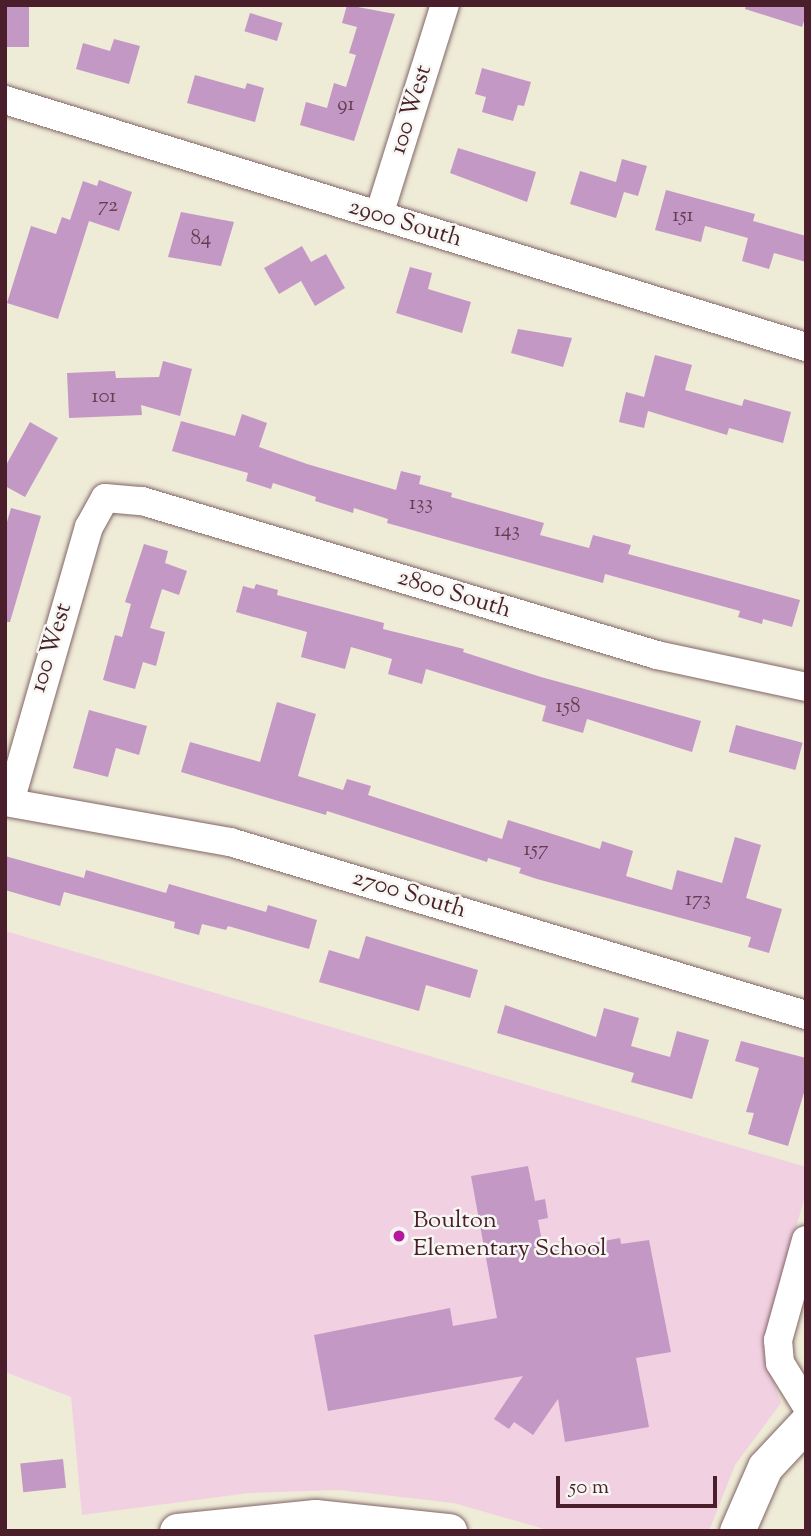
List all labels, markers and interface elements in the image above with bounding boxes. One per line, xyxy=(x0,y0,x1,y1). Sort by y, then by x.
street label: 100 West xyxy=(385,62,439,158)
house number: 91 xyxy=(337,92,355,118)
house number: 72 xyxy=(98,193,118,219)
street label: 2900 South xyxy=(345,193,465,255)
house number: 151 xyxy=(672,203,694,229)
house number: 84 xyxy=(191,226,211,252)
house number: 101 xyxy=(92,384,116,410)
house number: 133 xyxy=(409,491,433,517)
house number: 143 xyxy=(494,518,520,544)
street label: 2800 South xyxy=(394,564,514,626)
street label: 100 West xyxy=(25,600,79,696)
house number: 158 xyxy=(556,694,580,720)
house number: 157 xyxy=(524,837,548,863)
street label: 2700 South xyxy=(349,864,469,926)
house number: 173 xyxy=(685,887,711,913)
place label: Boulton Elementary School xyxy=(413,1208,607,1264)
marker: Boulton Elementary School xyxy=(391,1228,407,1244)
scale bar xyxy=(559,1462,720,1506)
text: 50 m xyxy=(569,1473,609,1503)

